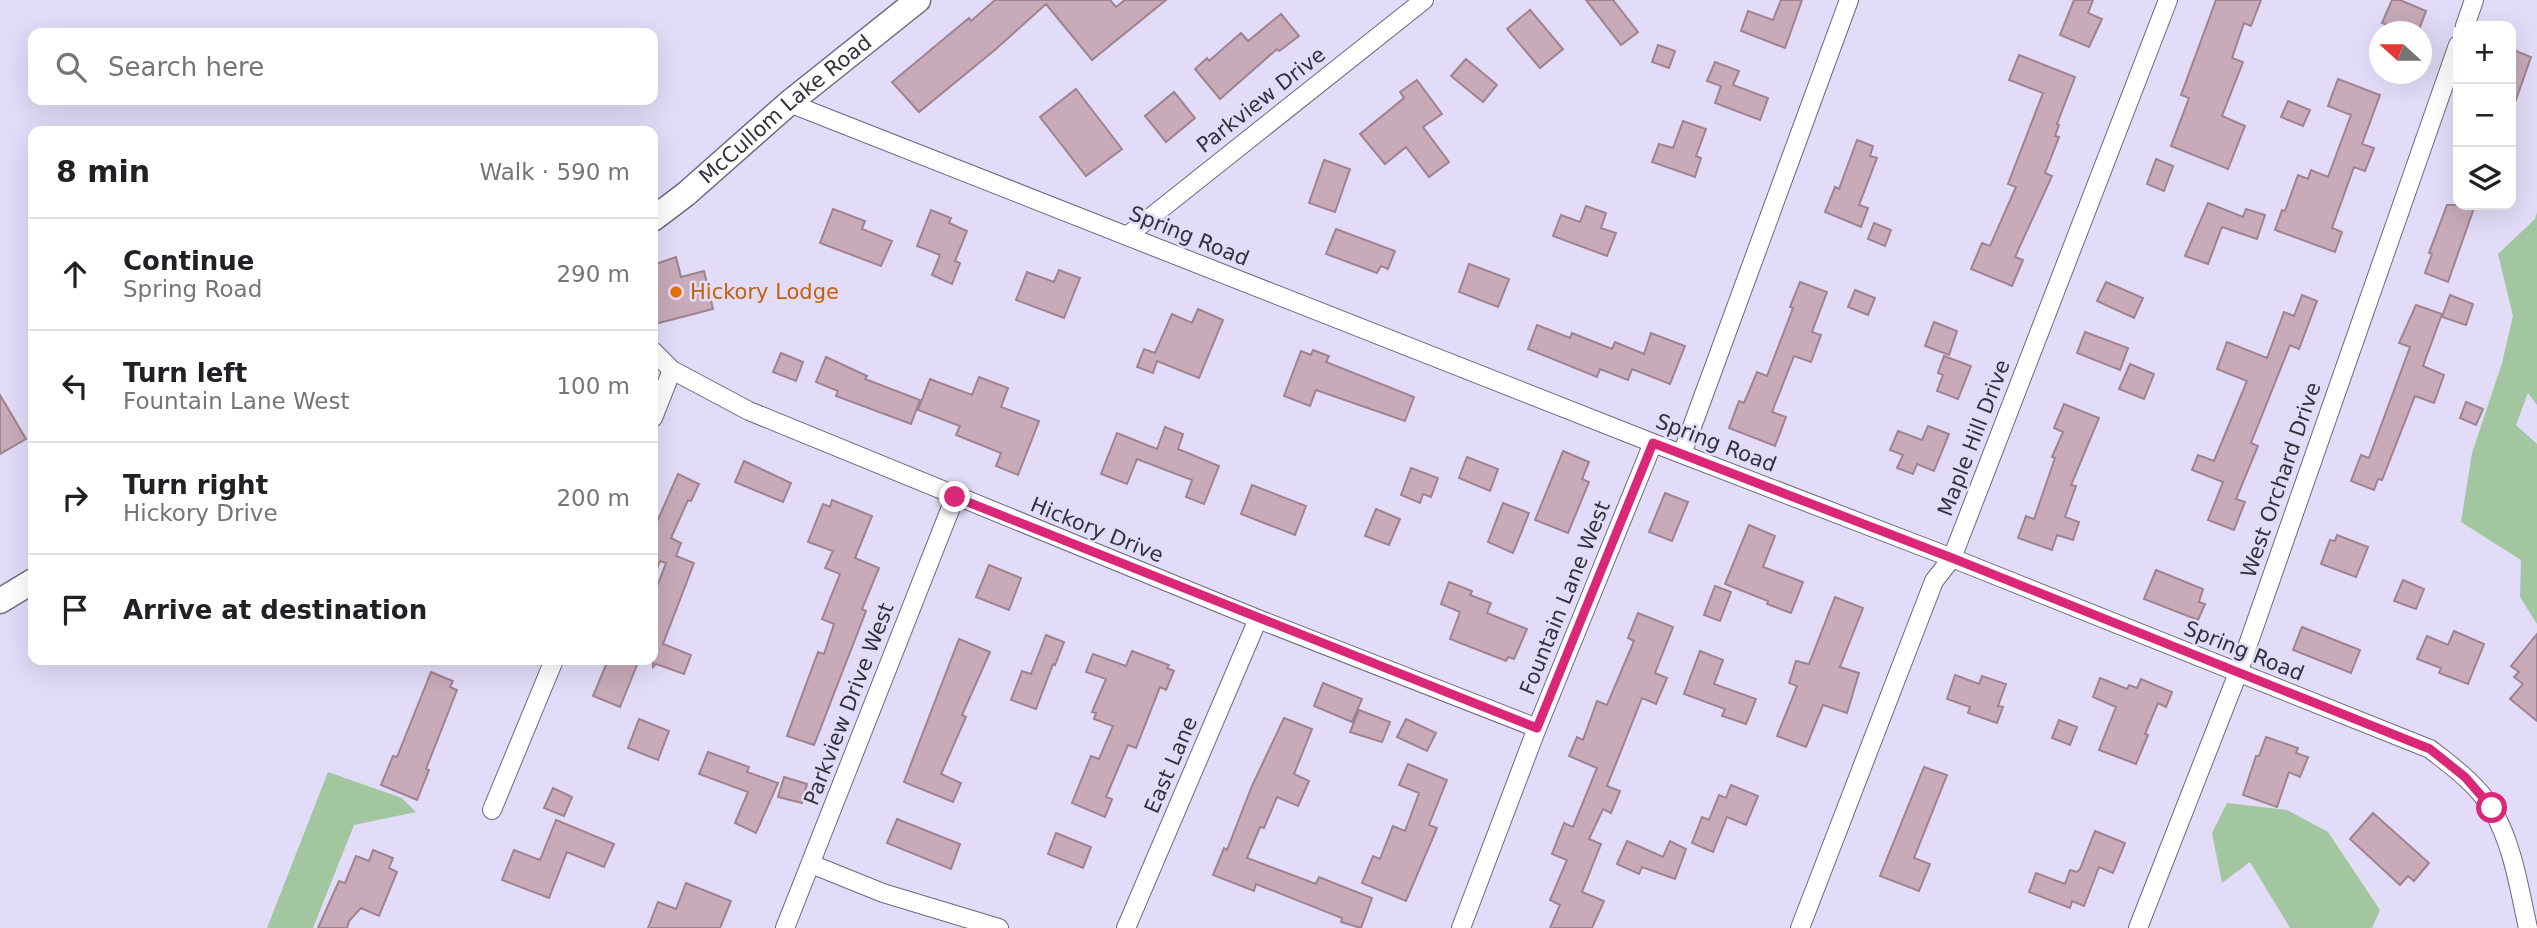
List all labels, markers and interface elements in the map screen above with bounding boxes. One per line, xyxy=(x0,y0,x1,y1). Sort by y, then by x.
north arrow xyxy=(2369,21,2432,84)
map controls xyxy=(2453,21,2516,210)
button: + xyxy=(2453,21,2516,84)
search box xyxy=(28,28,658,105)
street label: McCullom Lake Road xyxy=(694,30,876,189)
street label: Parkview Drive xyxy=(1192,42,1330,158)
icon: search xyxy=(52,48,90,86)
text: Search here xyxy=(108,52,264,82)
button: − xyxy=(2453,84,2516,147)
button: layers xyxy=(2453,147,2516,210)
text: 8 min xyxy=(56,154,150,189)
text: Walk · 590 m xyxy=(479,159,630,185)
street label: Spring Road xyxy=(1126,201,1252,271)
text: Continue xyxy=(123,246,254,276)
icon: ahead xyxy=(56,255,94,293)
text: 290 m xyxy=(556,261,630,287)
text: Spring Road xyxy=(123,276,262,302)
place label: Hickory Lodge xyxy=(690,280,839,304)
marker: Hickory Lodge xyxy=(668,284,684,300)
street label: Maple Hill Drive xyxy=(1933,356,2015,520)
text: Turn left xyxy=(123,358,247,388)
icon: left xyxy=(56,367,94,405)
text: 100 m xyxy=(556,373,630,399)
street label: West Orchard Drive xyxy=(2236,379,2326,581)
text: Fountain Lane West xyxy=(123,388,350,414)
street label: Spring Road xyxy=(1652,409,1780,477)
text: Turn right xyxy=(123,470,268,500)
icon: right xyxy=(56,479,94,517)
route end xyxy=(939,481,970,512)
text: 200 m xyxy=(556,485,630,511)
street label: Hickory Drive xyxy=(1027,492,1167,568)
street label: Fountain Lane West xyxy=(1515,498,1615,698)
text: Hickory Drive xyxy=(123,500,278,526)
icon: arrive xyxy=(56,591,94,629)
text: Arrive at destination xyxy=(123,595,427,625)
street label: Parkview Drive West xyxy=(799,599,899,809)
street label: Spring Road xyxy=(2181,616,2307,686)
street label: East Lane xyxy=(1140,713,1202,817)
route start xyxy=(2476,792,2507,823)

